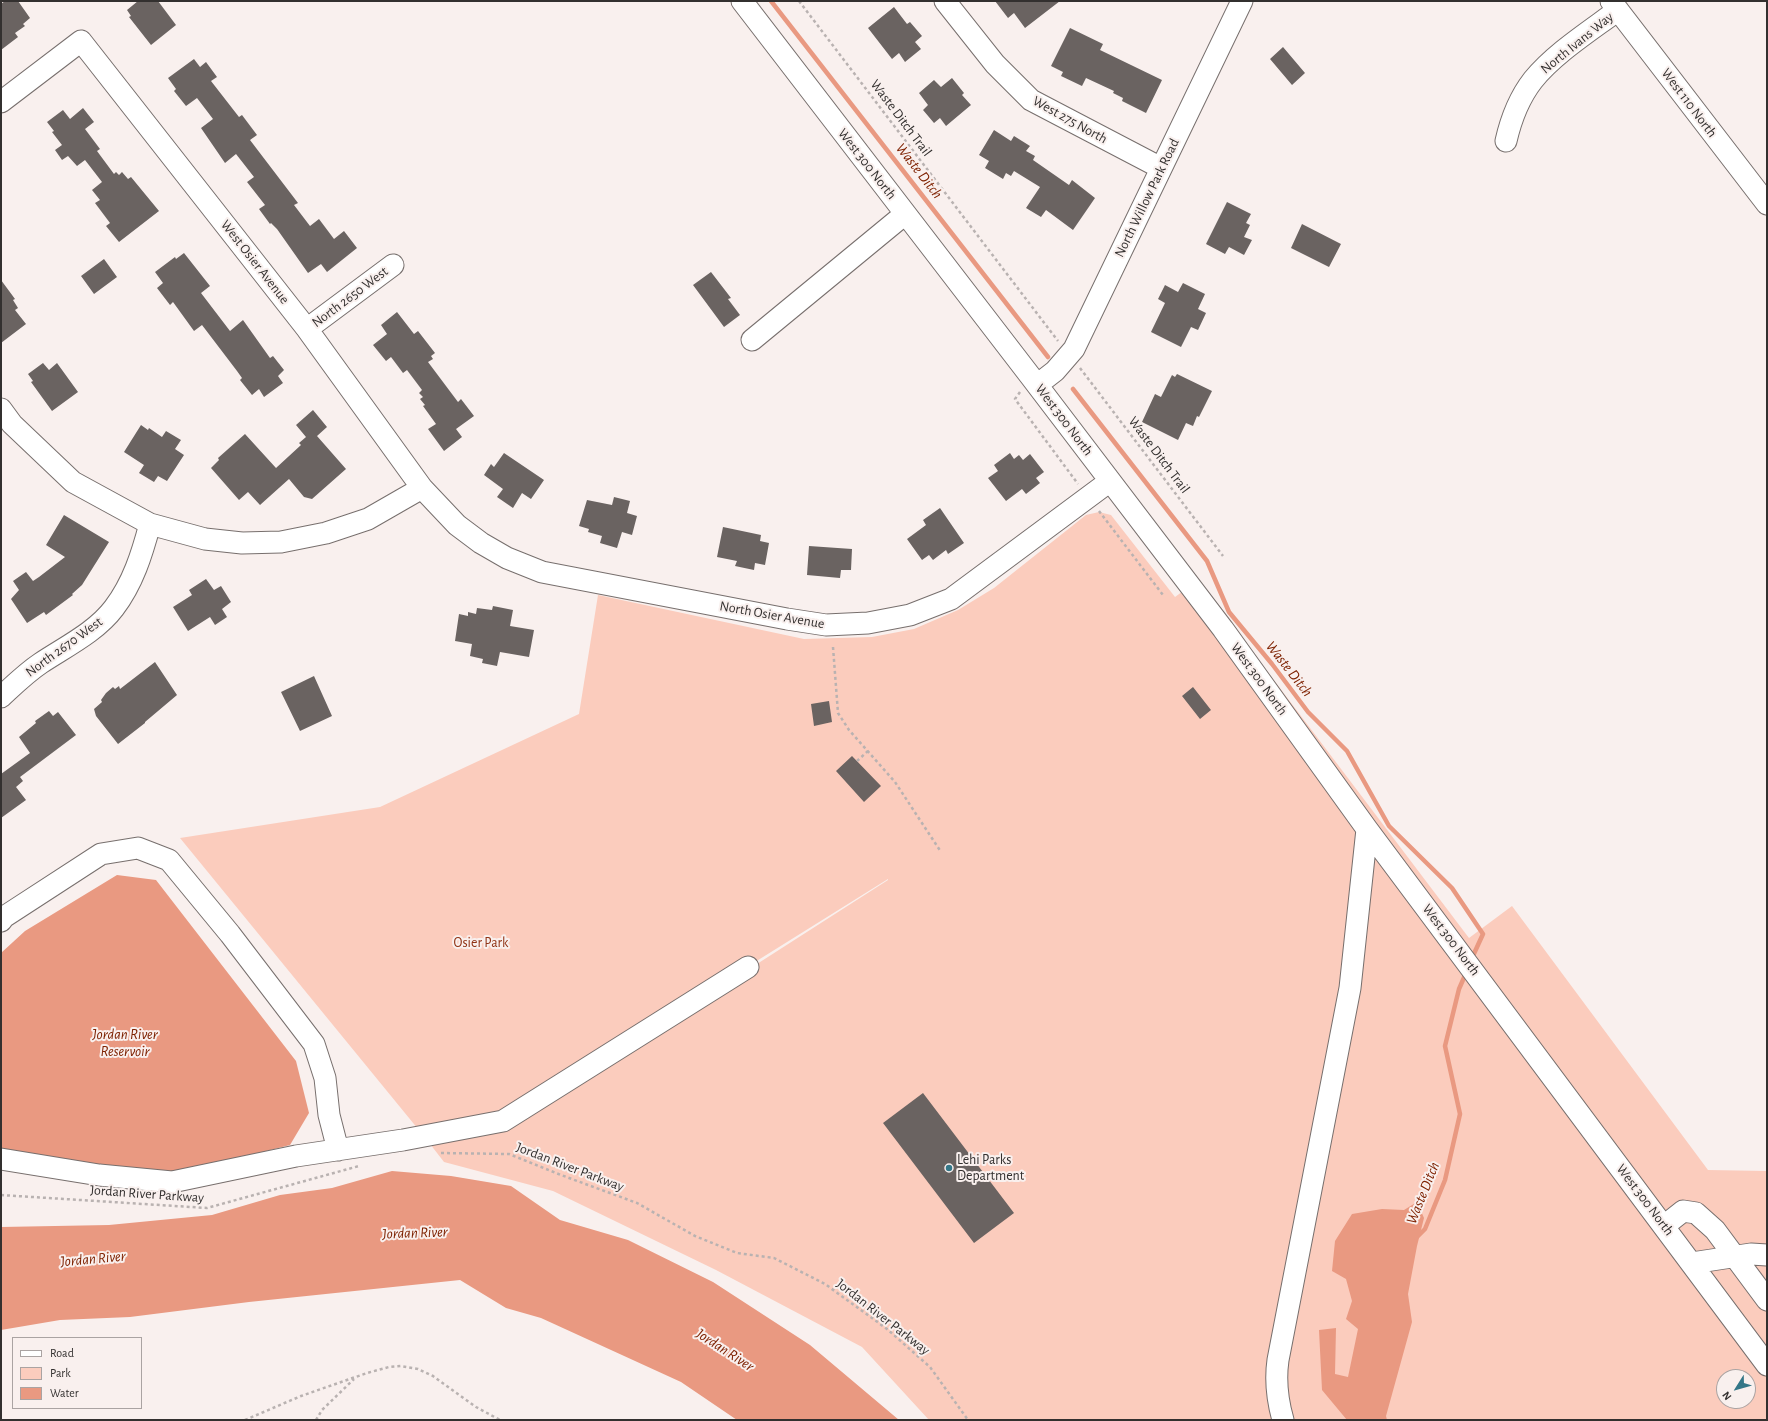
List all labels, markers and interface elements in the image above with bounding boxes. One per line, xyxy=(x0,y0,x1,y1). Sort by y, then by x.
street label: North Ivans Way xyxy=(1537,9,1617,77)
street label: West 110 North xyxy=(1658,65,1720,141)
street label: Waste Ditch Trail xyxy=(867,76,935,160)
street label: West 275 North xyxy=(1030,93,1110,147)
street label: West 300 North xyxy=(834,125,900,203)
street label: North Willow Park Road xyxy=(1111,136,1183,260)
water label: Waste Ditch xyxy=(892,140,946,202)
street label: West Osier Avenue xyxy=(217,217,293,307)
street label: North 2650 West xyxy=(309,263,391,331)
street label: West 300 North xyxy=(1032,381,1096,459)
street label: Waste Ditch Trail xyxy=(1125,413,1193,497)
street label: North Osier Avenue xyxy=(718,598,826,632)
street label: North 2670 West xyxy=(22,613,106,681)
water label: Waste Ditch xyxy=(1262,638,1316,700)
street label: West 300 North xyxy=(1227,640,1291,718)
street label: West 300 North xyxy=(1419,901,1483,979)
park label: Osier Park xyxy=(454,935,508,951)
water label: Jordan River Reservoir xyxy=(92,1025,158,1060)
street label: Jordan River Parkway xyxy=(514,1139,626,1195)
place label: Lehi Parks Department xyxy=(957,1152,1024,1184)
water label: Waste Ditch xyxy=(1402,1159,1444,1227)
street label: West 300 North xyxy=(1613,1161,1677,1239)
marker: Lehi Parks Department xyxy=(944,1163,954,1173)
street label: Jordan River Parkway xyxy=(89,1182,205,1206)
water label: Jordan River xyxy=(382,1223,448,1243)
water label: Jordan River xyxy=(60,1247,126,1271)
street label: Jordan River Parkway xyxy=(833,1275,933,1359)
water label: Jordan River xyxy=(693,1325,757,1375)
legend xyxy=(12,1337,142,1409)
text: Road xyxy=(50,1347,74,1359)
text: Park xyxy=(50,1367,71,1379)
north arrow xyxy=(1716,1369,1756,1409)
text: Water xyxy=(50,1387,79,1399)
text: N xyxy=(1720,1390,1734,1402)

